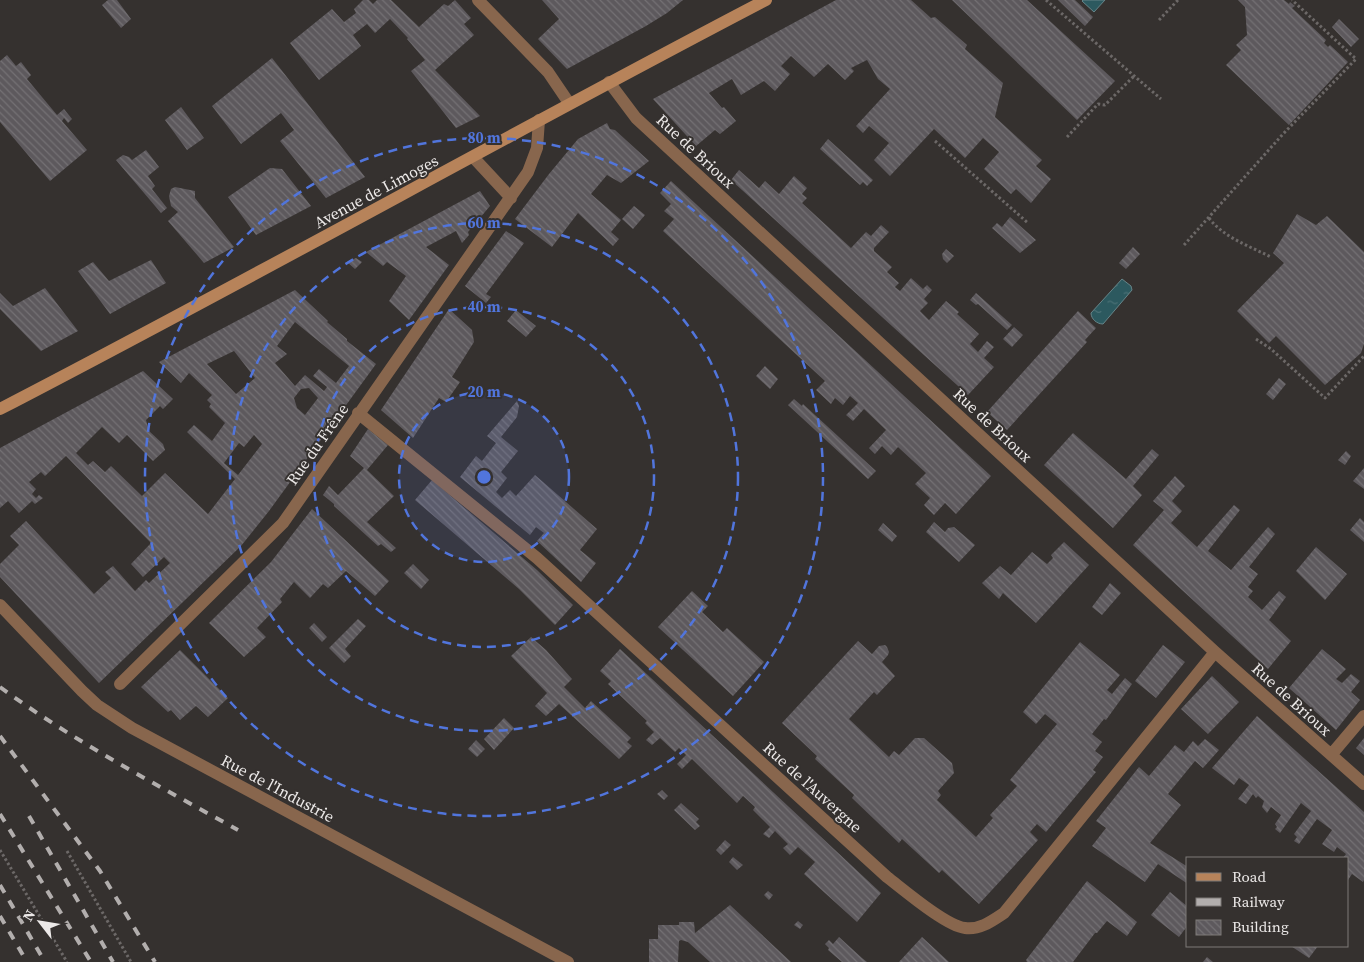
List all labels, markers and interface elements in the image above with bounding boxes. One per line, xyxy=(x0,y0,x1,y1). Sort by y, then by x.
street label: Rue de Brioux xyxy=(652,109,741,194)
text: 80 m xyxy=(467,127,501,148)
street label: Avenue de Limoges xyxy=(310,149,442,233)
text: 60 m xyxy=(467,212,501,233)
text: 40 m xyxy=(467,296,501,317)
text: 20 m xyxy=(467,381,501,402)
street label: Rue de Brioux xyxy=(949,383,1038,468)
street label: Rue du Frêne xyxy=(281,399,353,489)
centre of rings xyxy=(475,468,493,486)
street label: Rue de Brioux xyxy=(1247,657,1337,741)
street label: Rue de l'Auvergne xyxy=(759,737,867,837)
street label: Rue de l'Industrie xyxy=(217,749,339,827)
legend xyxy=(1186,857,1349,947)
text: Road xyxy=(1232,866,1266,887)
text: Railway xyxy=(1232,891,1285,912)
north arrow xyxy=(15,897,65,947)
text: N xyxy=(18,906,40,925)
text: Building xyxy=(1232,916,1289,937)

